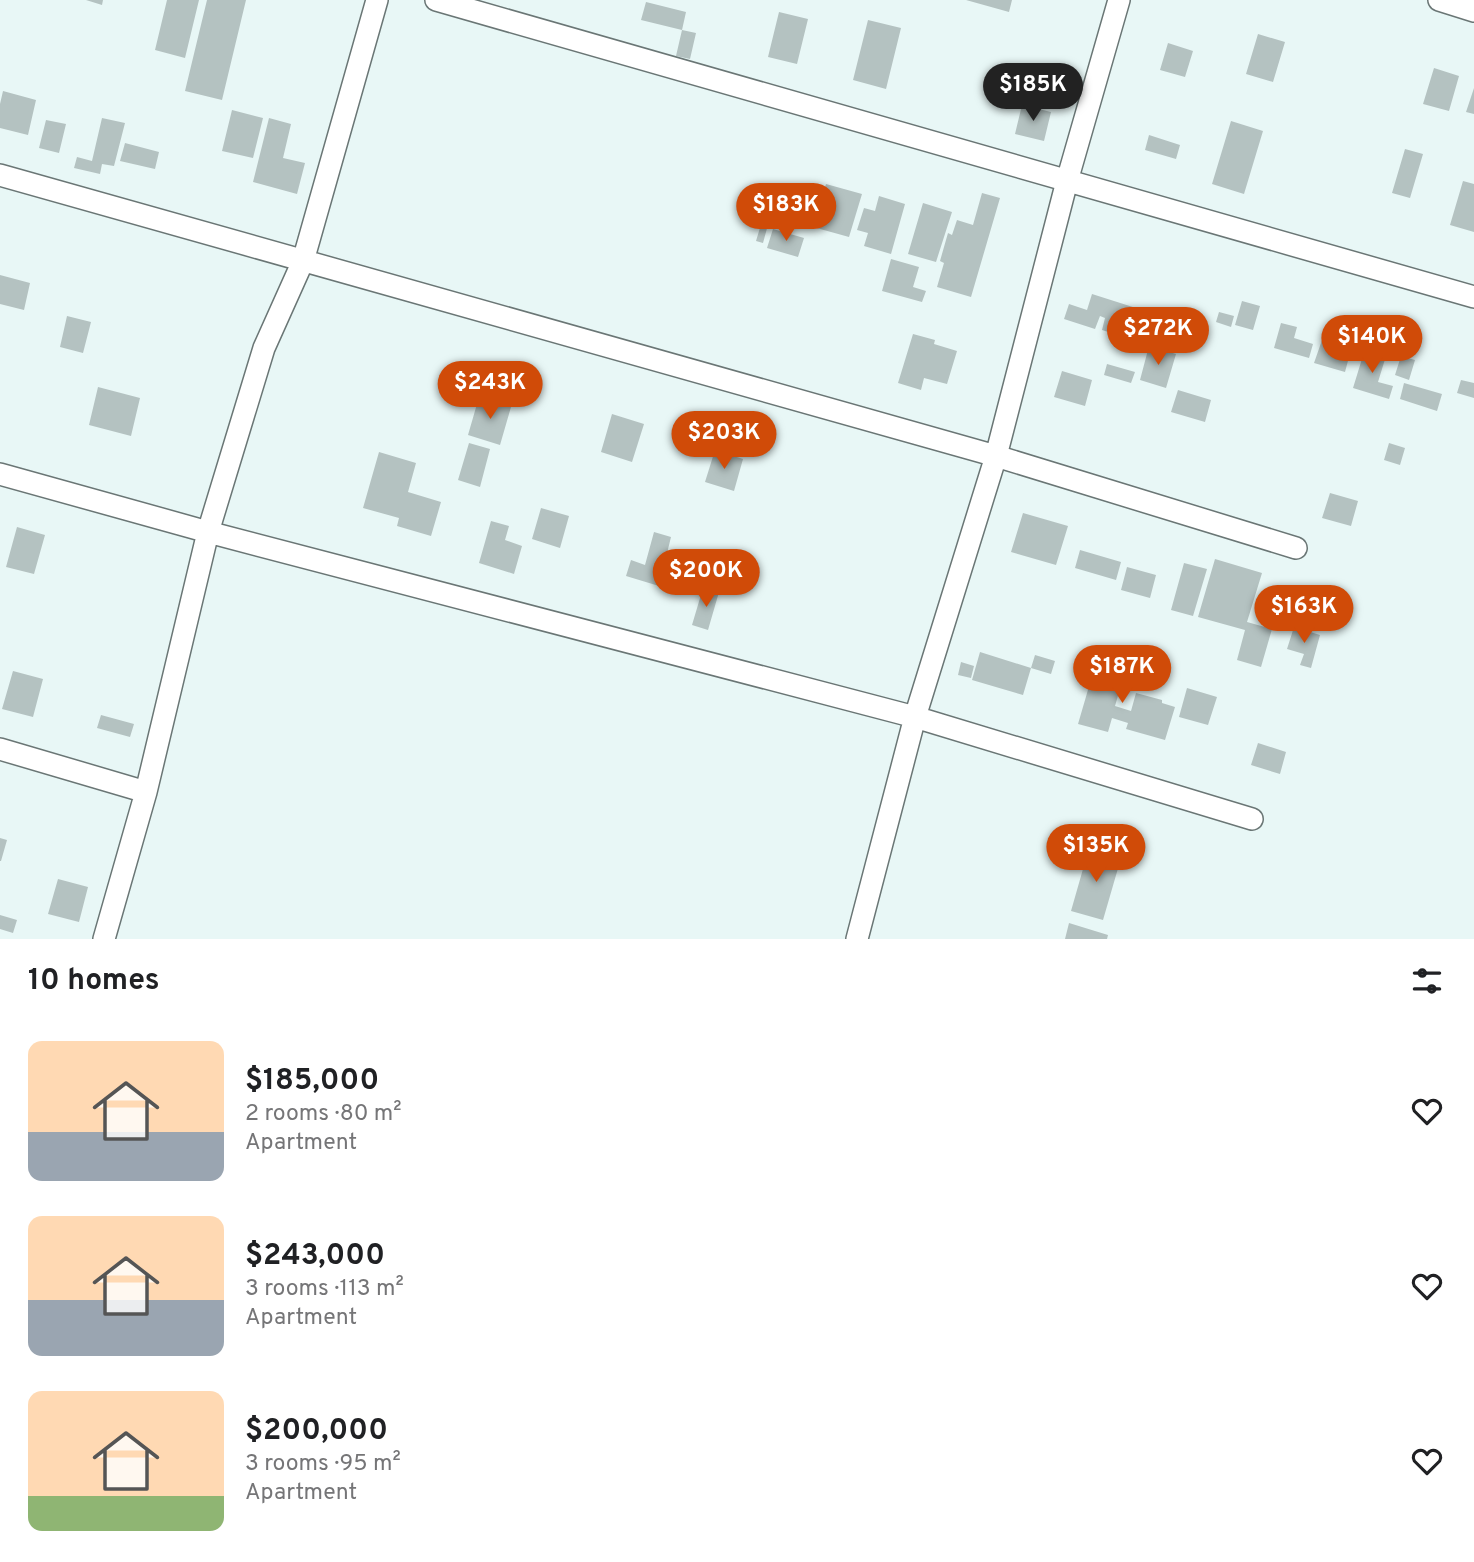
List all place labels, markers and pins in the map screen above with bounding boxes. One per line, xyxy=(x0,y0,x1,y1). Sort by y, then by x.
pin: $185K xyxy=(984,64,1082,123)
pin: $183K xyxy=(737,184,835,243)
pin: $272K xyxy=(1109,308,1207,367)
pin: $140K xyxy=(1323,316,1421,375)
pin: $243K xyxy=(441,362,539,421)
pin: $203K xyxy=(675,412,773,471)
pin: $200K xyxy=(657,550,755,609)
pin: $163K xyxy=(1255,586,1353,645)
pin: $187K xyxy=(1073,646,1171,705)
pin: $135K xyxy=(1047,824,1145,884)

